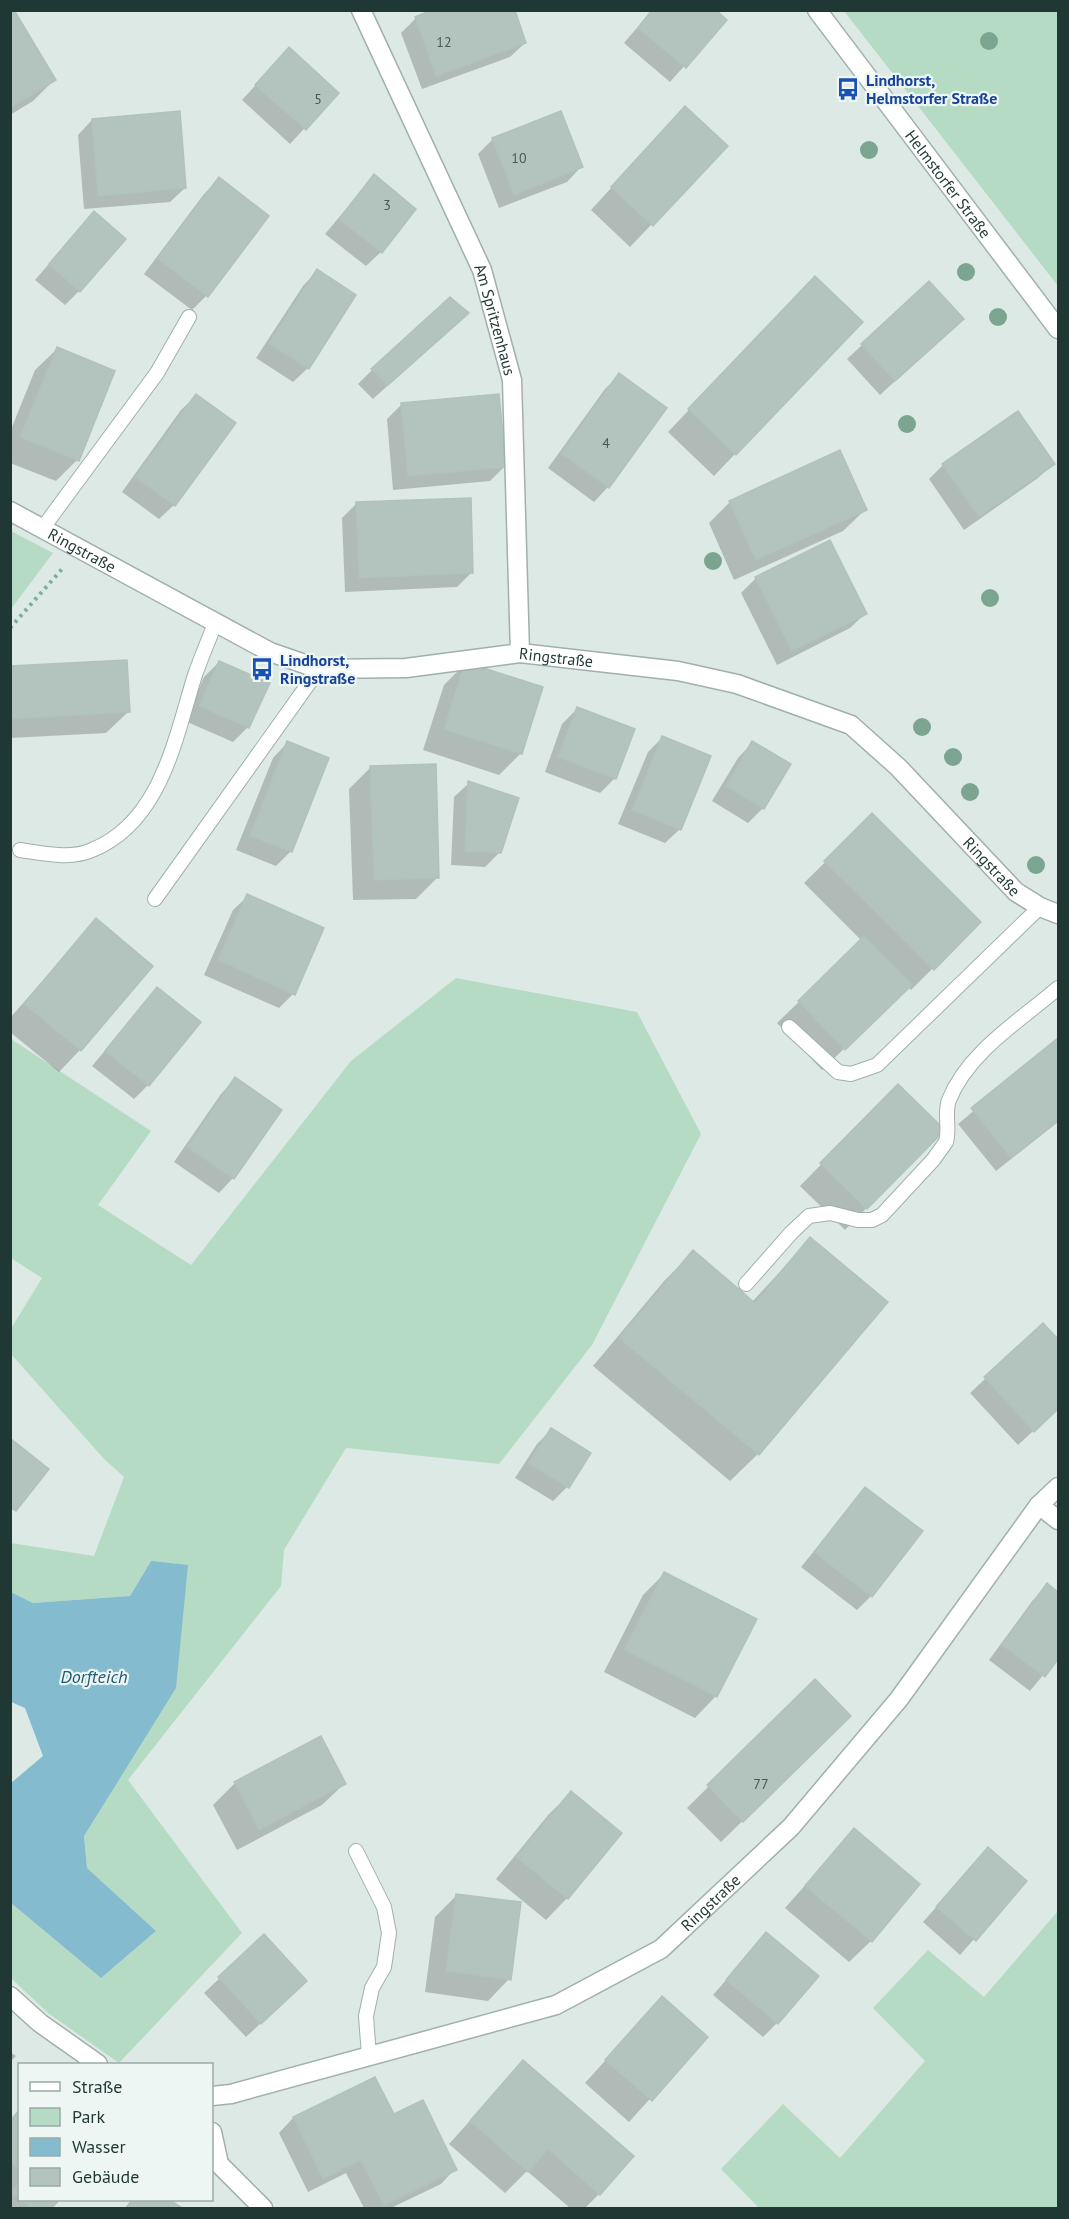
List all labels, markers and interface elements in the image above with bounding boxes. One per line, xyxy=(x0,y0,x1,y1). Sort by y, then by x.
house number: 12 xyxy=(436,33,452,51)
place label: Lindhorst, Helmstorfer Straße xyxy=(866,70,997,108)
bus stop icon: Lindhorst, Helmstorfer Straße xyxy=(835,76,861,102)
house number: 5 xyxy=(314,90,322,108)
street label: Helmstorfer Straße xyxy=(901,126,996,242)
house number: 10 xyxy=(511,149,527,167)
house number: 3 xyxy=(383,196,391,214)
street label: Am Spritzenhaus xyxy=(470,260,520,378)
house number: 4 xyxy=(602,434,610,452)
street label: Ringstraße xyxy=(45,524,120,577)
street label: Ringstraße xyxy=(518,643,594,671)
place label: Lindhorst, Ringstraße xyxy=(280,650,355,688)
bus stop icon: Lindhorst, Ringstraße xyxy=(249,656,275,682)
street label: Ringstraße xyxy=(959,833,1025,900)
water label: Dorfteich xyxy=(60,1665,128,1688)
house number: 77 xyxy=(753,1775,769,1793)
street label: Ringstraße xyxy=(677,1870,744,1935)
legend xyxy=(18,2063,213,2201)
text: Straße xyxy=(72,2075,123,2098)
text: Park xyxy=(72,2105,105,2128)
text: Wasser xyxy=(72,2135,126,2158)
text: Gebäude xyxy=(72,2165,139,2188)

